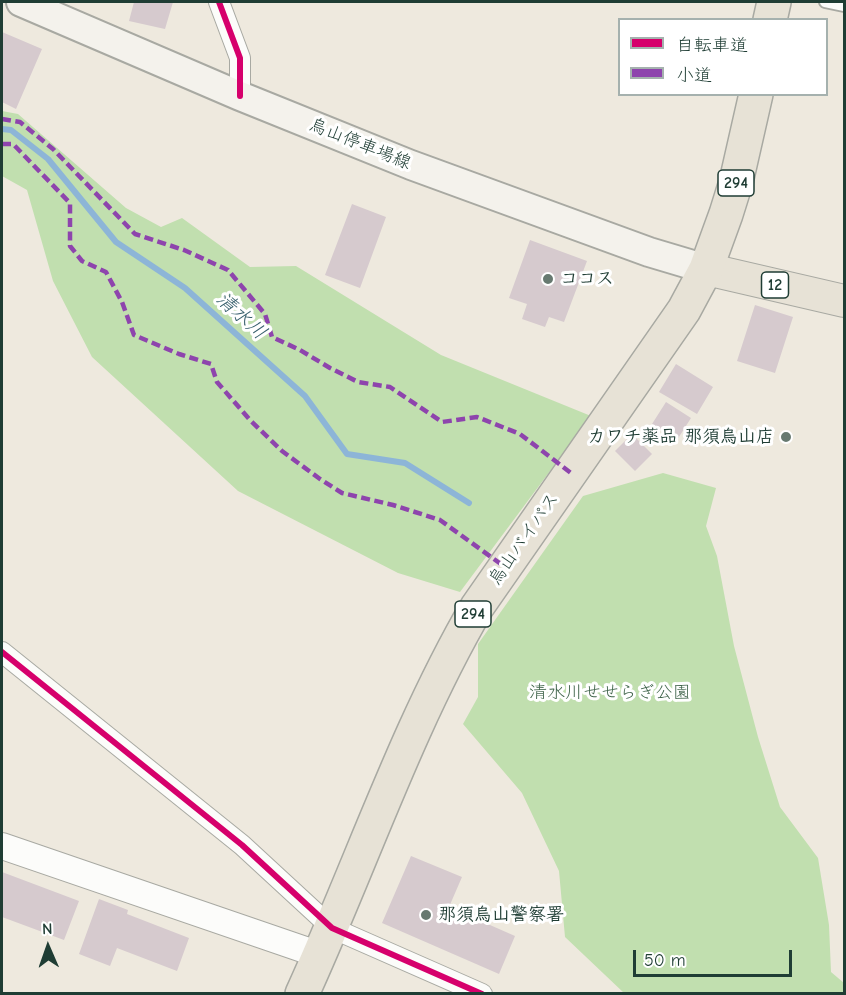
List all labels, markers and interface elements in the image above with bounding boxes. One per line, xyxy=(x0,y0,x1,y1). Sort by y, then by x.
legend xyxy=(618,18,828,96)
text: 自転車道 xyxy=(676,35,748,56)
text: 小道 xyxy=(676,65,712,86)
street label: 烏山停車場線 xyxy=(306,114,414,174)
road number: 294 xyxy=(718,170,754,196)
place label: ココス xyxy=(560,268,614,290)
marker: ココス xyxy=(541,272,555,286)
road number: 12 xyxy=(762,272,788,298)
water label: 清水川 xyxy=(211,287,271,345)
place label: カワチ薬品 那須烏山店 xyxy=(588,426,774,448)
marker: カワチ薬品 那須烏山店 xyxy=(779,430,793,444)
street label: 烏山バイパス xyxy=(484,489,564,589)
road number: 294 xyxy=(455,601,491,627)
park label: 清水川せせらぎ公園 xyxy=(529,682,691,704)
place label: 那須烏山警察署 xyxy=(438,904,564,926)
marker: 那須烏山警察署 xyxy=(419,908,433,922)
north arrow xyxy=(18,917,78,977)
text: N xyxy=(42,920,53,938)
scale bar xyxy=(636,938,795,976)
text: 50 m xyxy=(644,950,686,971)

